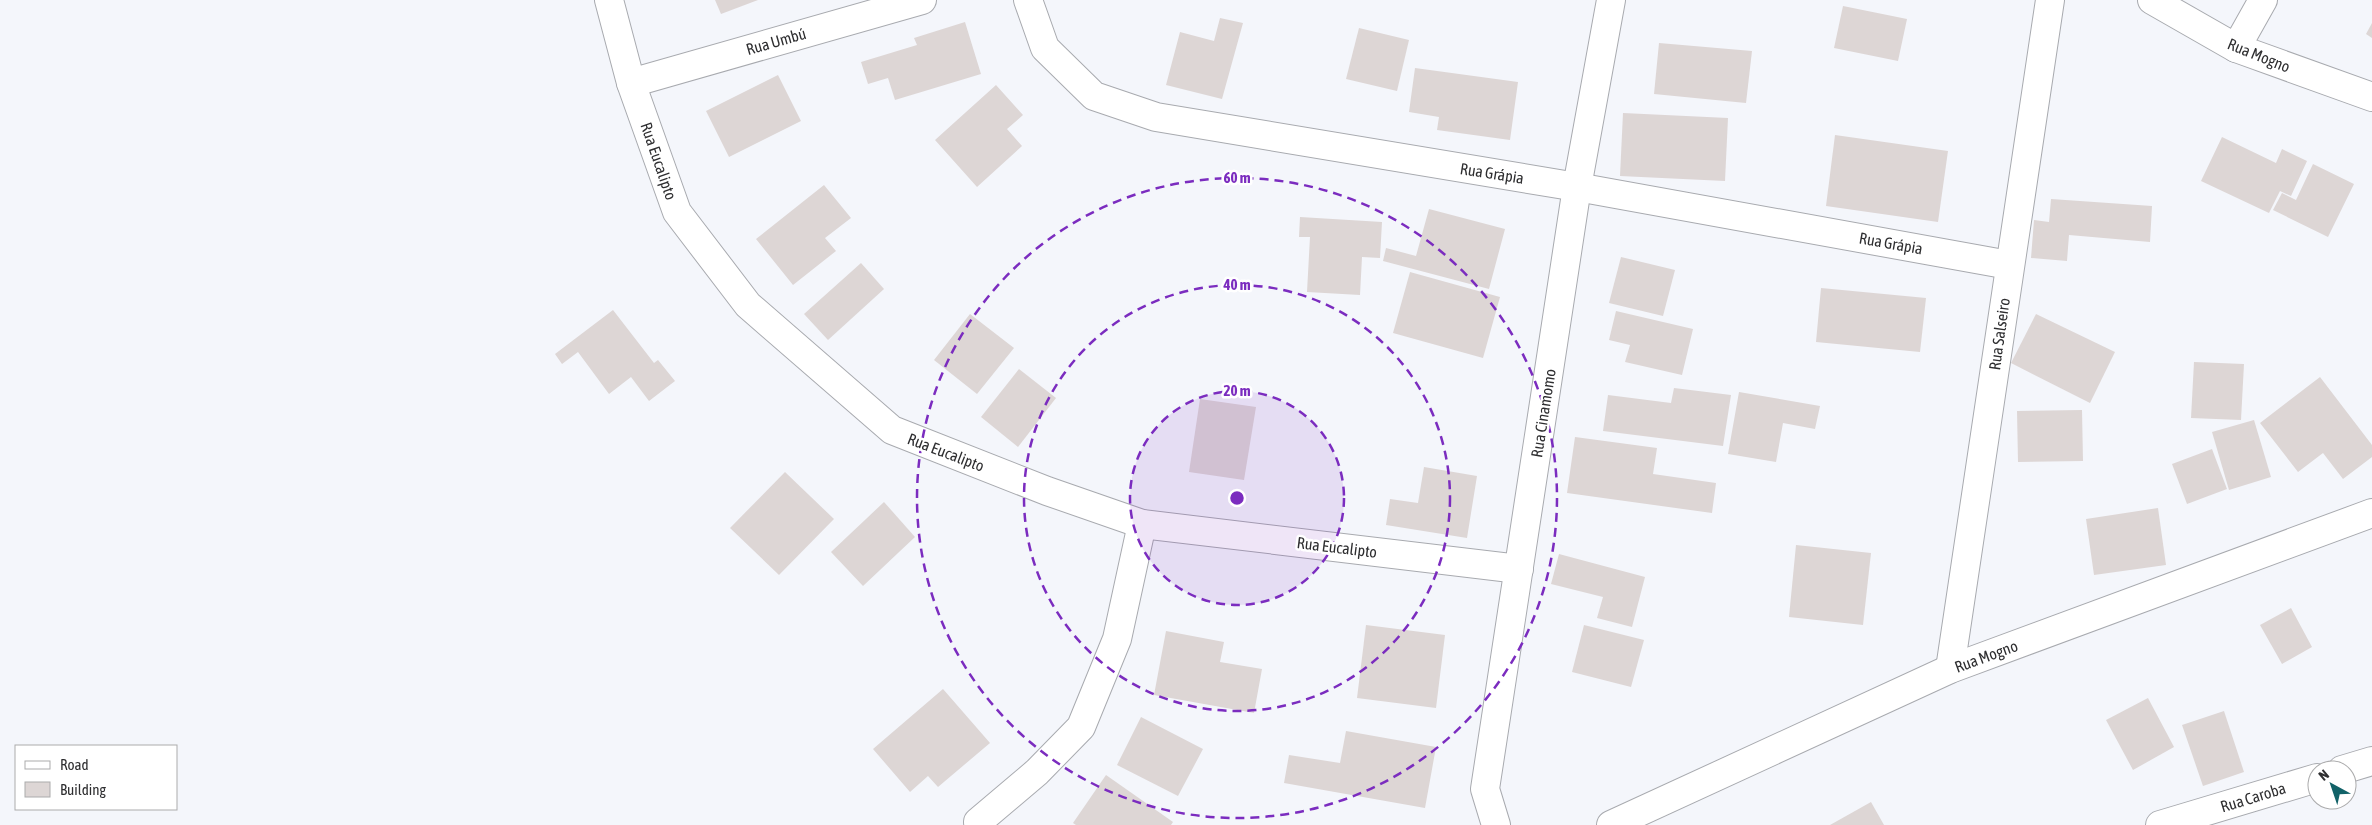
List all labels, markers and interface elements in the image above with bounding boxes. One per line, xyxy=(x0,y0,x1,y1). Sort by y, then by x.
street label: Rua Umbú xyxy=(744,24,808,58)
street label: Rua Mogno xyxy=(2225,34,2293,77)
street label: Rua Eucalipto xyxy=(636,120,681,202)
street label: Rua Grápia xyxy=(1459,159,1525,188)
text: 60 m xyxy=(1224,169,1251,186)
street label: Rua Grápia xyxy=(1858,229,1924,258)
text: 40 m xyxy=(1223,276,1251,293)
street label: Rua Salseiro xyxy=(1985,297,2013,371)
street label: Rua Cinamomo xyxy=(1527,367,1559,459)
text: 20 m xyxy=(1224,382,1251,399)
street label: Rua Eucalipto xyxy=(905,429,987,476)
centre of rings xyxy=(1228,489,1246,507)
street label: Rua Eucalipto xyxy=(1296,533,1378,562)
street label: Rua Mogno xyxy=(1952,636,2020,677)
legend xyxy=(15,745,178,810)
text: Road xyxy=(60,756,89,773)
north arrow xyxy=(2307,760,2357,810)
text: N xyxy=(2315,766,2332,784)
street label: Rua Caroba xyxy=(2218,779,2288,815)
text: Building xyxy=(60,781,106,798)

